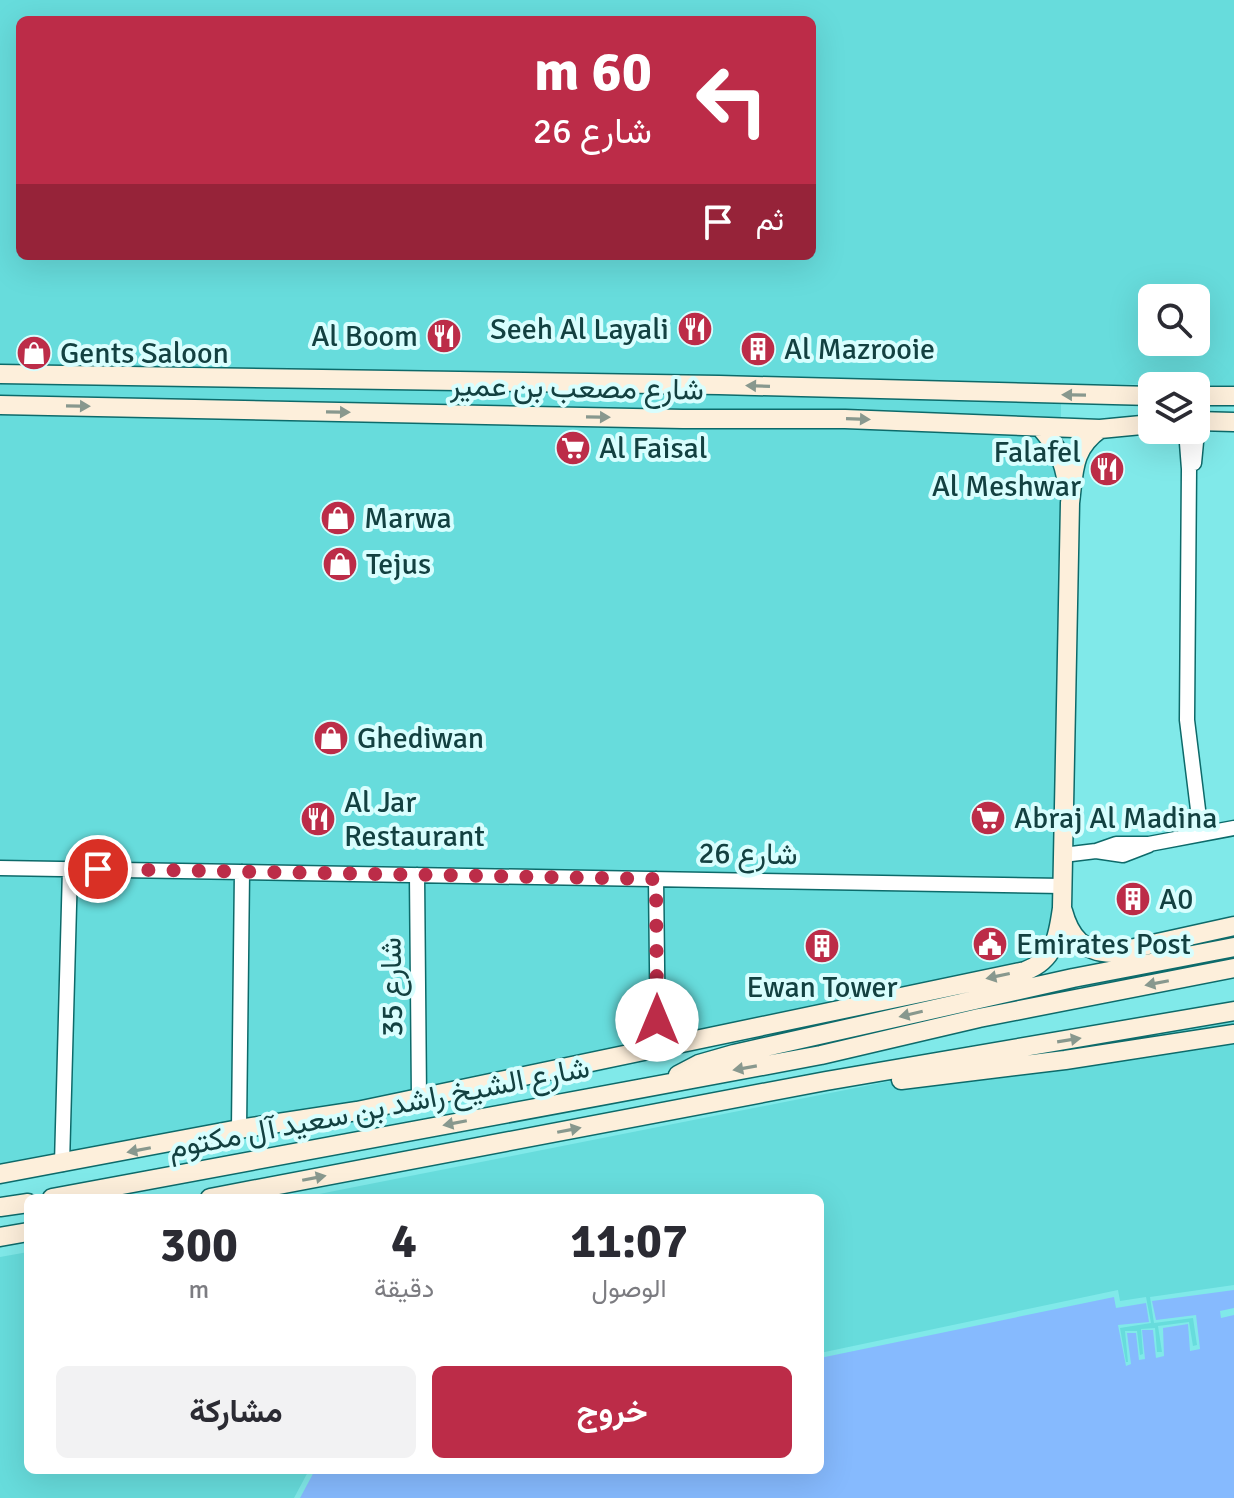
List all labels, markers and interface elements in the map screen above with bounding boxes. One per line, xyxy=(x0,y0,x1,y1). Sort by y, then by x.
text: 60 m xyxy=(534,37,652,106)
icon: left xyxy=(680,48,784,152)
text: شارع 26 xyxy=(533,109,652,154)
icon: arrive xyxy=(696,200,740,244)
text: ثم xyxy=(756,202,784,239)
map controls xyxy=(1138,284,1210,444)
button: search xyxy=(1138,284,1210,356)
restaurant icon: Seeh Al Layali xyxy=(676,310,714,348)
place label: Seeh Al Layali xyxy=(490,311,669,348)
restaurant icon: Al Boom xyxy=(425,317,463,355)
place label: Al Boom xyxy=(311,318,418,355)
building icon: Al Mazrooie xyxy=(739,330,777,368)
place label: Al Mazrooie xyxy=(784,331,935,368)
shop icon: Gents Saloon xyxy=(15,334,53,372)
place label: Gents Saloon xyxy=(60,335,229,372)
street label: شارع مصعب بن عمير xyxy=(449,367,704,410)
button: layers xyxy=(1138,372,1210,444)
one-way arrow xyxy=(745,379,770,392)
one-way arrow xyxy=(1061,388,1086,401)
one-way arrow xyxy=(66,400,91,413)
one-way arrow xyxy=(326,405,351,418)
one-way arrow xyxy=(586,411,611,423)
one-way arrow xyxy=(846,413,871,426)
supermarket icon: Al Faisal xyxy=(554,429,592,467)
place label: Al Faisal xyxy=(599,430,708,467)
place label: Falafel Al Meshwar xyxy=(932,434,1081,505)
restaurant icon: Falafel Al Meshwar xyxy=(1088,450,1126,488)
shop icon: Marwa xyxy=(319,499,357,537)
place label: Marwa xyxy=(364,500,452,537)
shop icon: Tejus xyxy=(321,545,359,583)
place label: Tejus xyxy=(366,546,431,583)
shop icon: Ghediwan xyxy=(312,719,350,757)
place label: Ghediwan xyxy=(357,720,484,757)
place label: Al Jar Restaurant xyxy=(344,784,485,855)
supermarket icon: Abraj Al Madina xyxy=(969,799,1007,837)
restaurant icon: Al Jar Restaurant xyxy=(299,800,337,838)
place label: Abraj Al Madina xyxy=(1014,800,1217,837)
pin xyxy=(64,835,132,903)
street label: شارع 26 xyxy=(698,835,798,874)
icon: arrive xyxy=(76,847,120,891)
building icon: A0 xyxy=(1114,880,1152,918)
place label: A0 xyxy=(1159,881,1194,918)
public building icon: Emirates Post xyxy=(971,925,1009,963)
place label: Emirates Post xyxy=(1016,926,1191,963)
building icon: Ewan Tower xyxy=(803,927,841,965)
street label: شارع 35 xyxy=(373,937,412,1037)
place label: Ewan Tower xyxy=(747,969,897,1006)
one-way arrow xyxy=(985,970,1010,983)
one-way arrow xyxy=(1145,977,1170,990)
position arrow xyxy=(615,978,699,1062)
one-way arrow xyxy=(898,1008,923,1021)
one-way arrow xyxy=(1057,1033,1082,1045)
street label: شارع الشيخ راشد بن سعيد آل مكتوم xyxy=(165,1049,593,1168)
one-way arrow xyxy=(732,1063,757,1075)
one-way arrow xyxy=(442,1118,467,1130)
one-way arrow xyxy=(557,1123,582,1136)
one-way arrow xyxy=(127,1144,152,1156)
one-way arrow xyxy=(302,1172,327,1184)
text: 4 xyxy=(391,1212,417,1271)
text: 11:07 xyxy=(570,1212,688,1271)
text: 300 xyxy=(160,1216,238,1275)
text: دقيقة xyxy=(374,1273,434,1305)
text: الوصول xyxy=(592,1273,667,1305)
text: m xyxy=(189,1274,209,1306)
button: مشاركة xyxy=(56,1366,416,1458)
button: خروج xyxy=(432,1366,792,1458)

